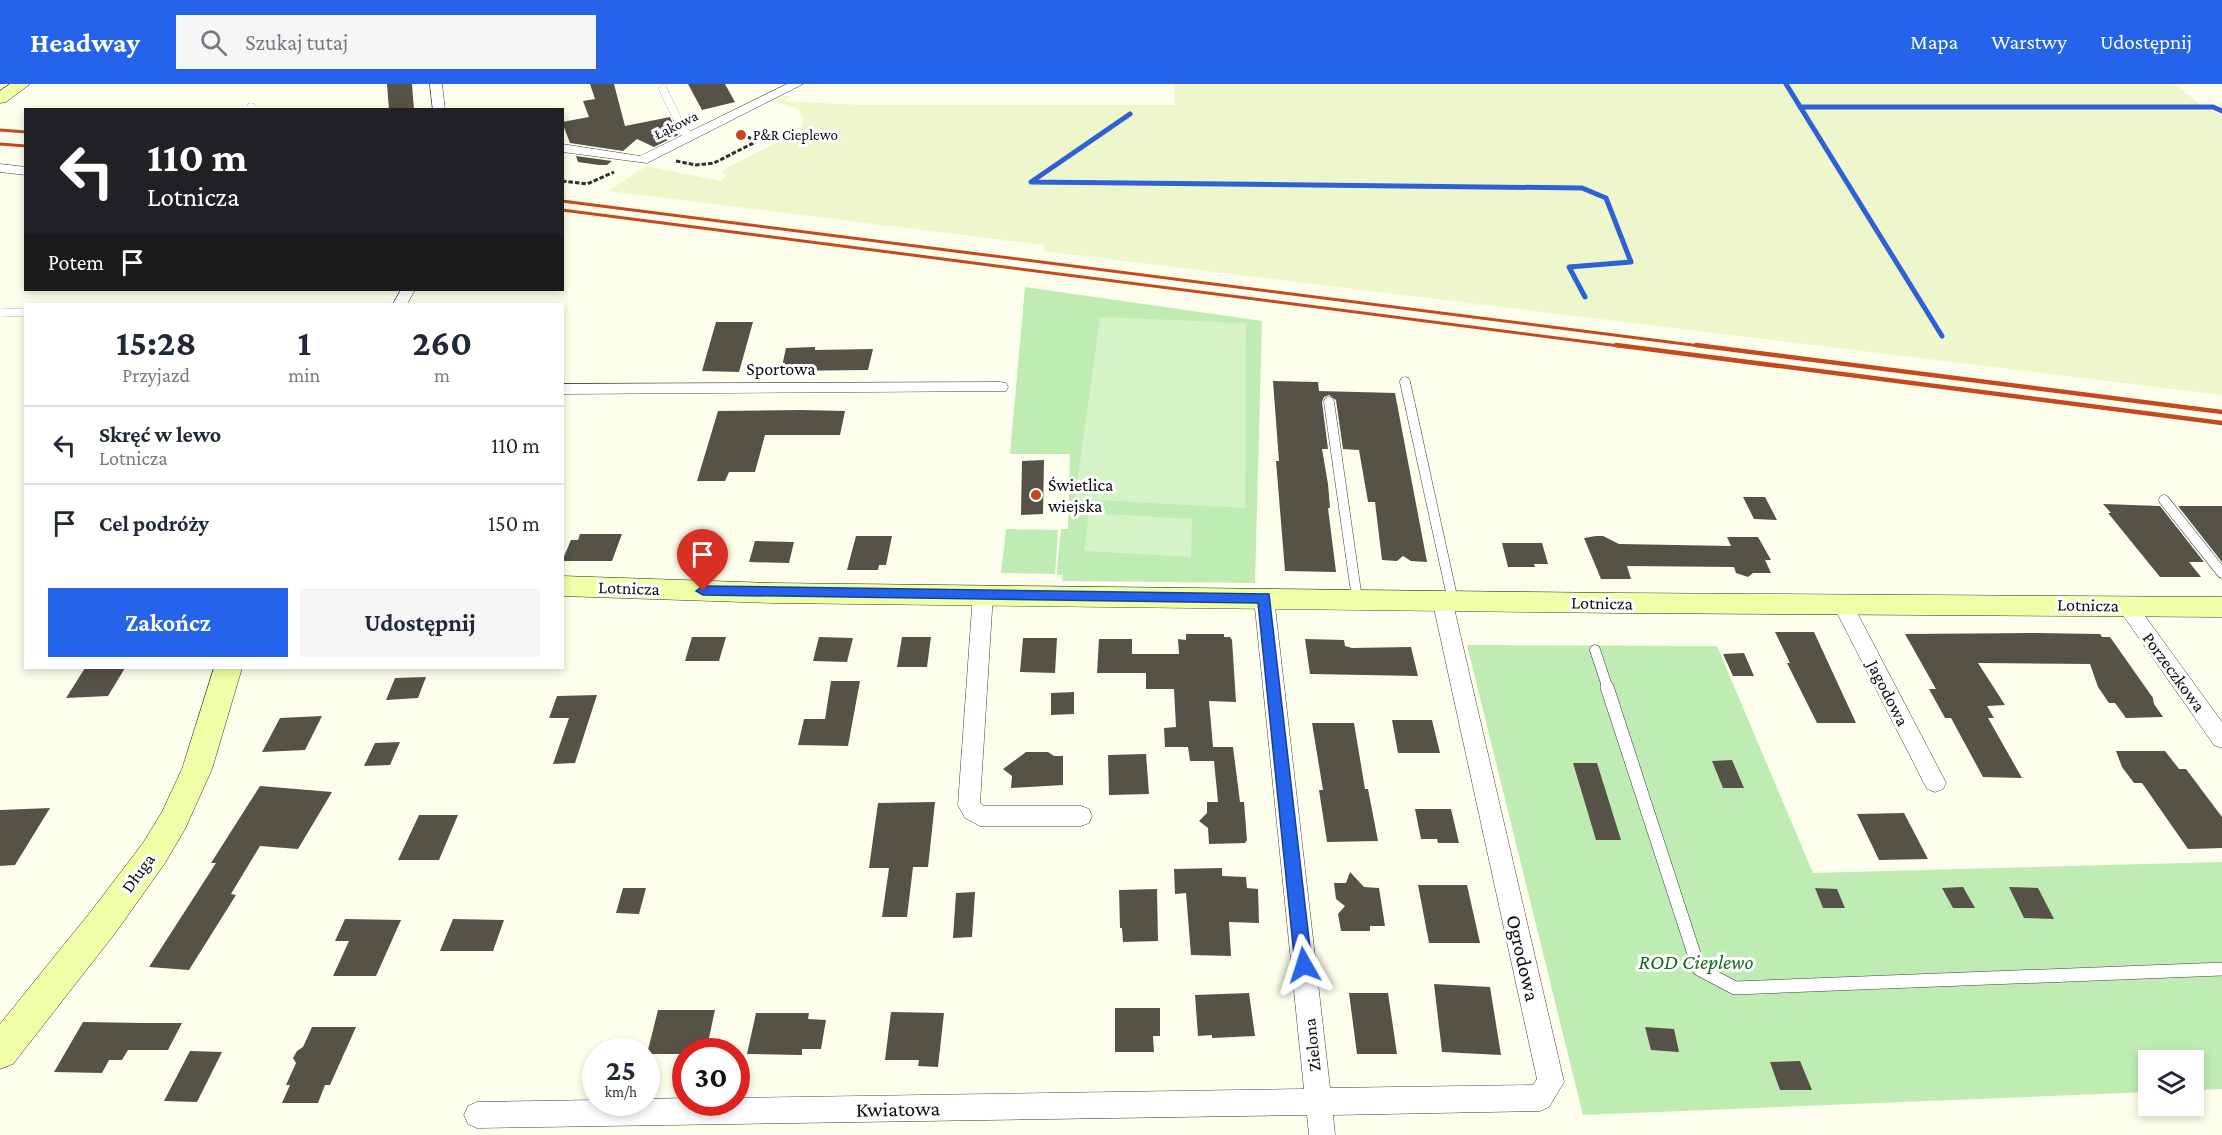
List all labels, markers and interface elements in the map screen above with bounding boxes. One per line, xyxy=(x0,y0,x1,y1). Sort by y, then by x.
search box xyxy=(176,15,596,69)
icon: search xyxy=(197,26,230,59)
text: Headway xyxy=(30,27,140,58)
text: Szukaj tutaj xyxy=(245,30,348,55)
text: Mapa xyxy=(1910,30,1958,54)
text: Warstwy xyxy=(1991,30,2067,54)
text: Udostępnij xyxy=(2100,30,2192,54)
street label: Łąkowa xyxy=(651,108,701,143)
place label: P&R Cieplewo xyxy=(753,127,838,144)
marker: P&R Cieplewo xyxy=(734,128,748,142)
icon: left xyxy=(48,132,126,210)
text: 110 m xyxy=(147,133,248,180)
text: Lotnicza xyxy=(147,182,240,212)
icon: arrive xyxy=(116,246,149,279)
text: Potem xyxy=(48,250,104,275)
text: 15:28 xyxy=(116,323,196,363)
text: 1 xyxy=(298,323,311,363)
text: 260 xyxy=(412,323,472,363)
street label: Sportowa xyxy=(746,359,816,379)
text: Przyjazd xyxy=(122,364,190,386)
text: min xyxy=(288,364,320,386)
text: m xyxy=(434,364,450,386)
text: Skręć w lewo xyxy=(99,422,221,447)
icon: left xyxy=(48,429,81,462)
text: 110 m xyxy=(491,433,540,458)
text: Lotnicza xyxy=(99,447,168,469)
place label: Świetlica wiejska xyxy=(1048,475,1113,517)
marker: Świetlica wiejska xyxy=(1029,488,1043,502)
icon: arrive xyxy=(48,507,81,540)
text: Cel podróży xyxy=(99,511,209,536)
text: 150 m xyxy=(488,511,540,536)
pin xyxy=(677,529,728,591)
icon: arrive xyxy=(686,538,719,571)
street label: Lotnicza xyxy=(598,577,660,599)
button: Zakończ xyxy=(48,588,288,657)
button: Udostępnij xyxy=(300,588,540,657)
street label: Lotnicza xyxy=(1571,592,1633,614)
street label: Lotnicza xyxy=(2057,594,2119,616)
street label: Porzeczkowa xyxy=(2138,628,2210,716)
street label: Jagodowa xyxy=(1862,655,1913,729)
street label: Długa xyxy=(117,850,159,896)
street label: Ogrodowa xyxy=(1501,912,1545,1004)
position arrow xyxy=(1272,933,1336,997)
park label: ROD Cieplewo xyxy=(1639,950,1753,974)
street label: Zielona xyxy=(1299,1017,1325,1073)
speed limit sign: 30 xyxy=(672,1038,750,1116)
map controls xyxy=(2138,1050,2204,1116)
button: layers xyxy=(2138,1050,2204,1116)
text: 25 xyxy=(606,1053,636,1086)
text: km/h xyxy=(605,1084,637,1100)
street label: Kwiatowa xyxy=(856,1096,941,1122)

